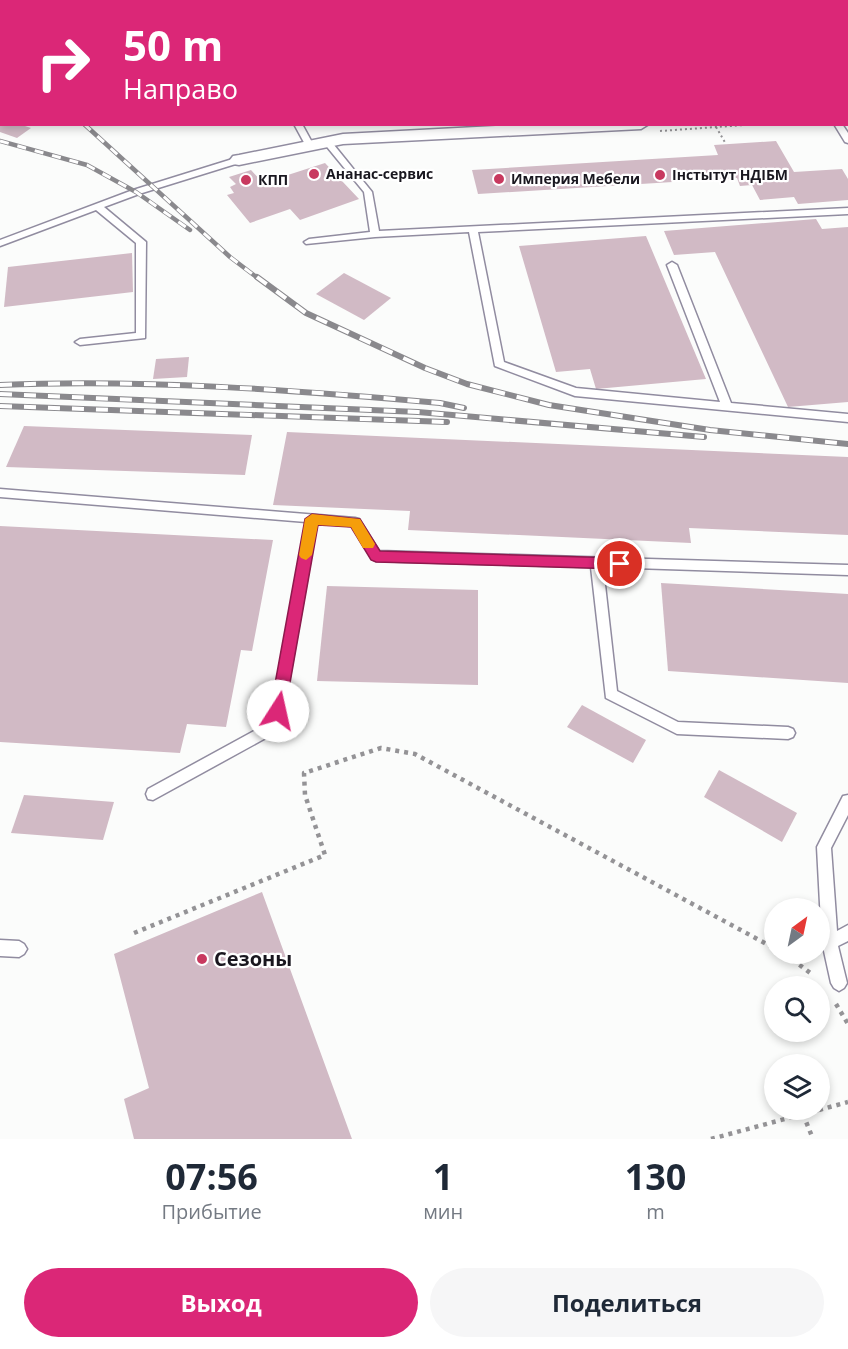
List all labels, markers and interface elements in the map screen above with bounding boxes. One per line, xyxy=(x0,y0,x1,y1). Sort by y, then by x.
text: 50 m xyxy=(123,16,223,73)
icon: right xyxy=(24,24,102,102)
text: Направо xyxy=(123,70,238,107)
place label: Ананас-сервис xyxy=(326,164,433,183)
place label: Інстытут НДІБМ xyxy=(672,165,788,184)
marker: Ананас-сервис xyxy=(307,167,321,181)
marker: Інстытут НДІБМ xyxy=(653,168,667,182)
place label: Империя Мебели xyxy=(511,169,640,188)
place label: КПП xyxy=(258,170,288,189)
marker: Империя Мебели xyxy=(492,172,506,186)
marker: КПП xyxy=(239,173,253,187)
pin xyxy=(594,538,645,589)
icon: arrive xyxy=(603,547,636,580)
position arrow xyxy=(246,679,310,743)
north arrow xyxy=(764,898,830,964)
map controls xyxy=(764,898,830,1120)
place label: Сезоны xyxy=(214,945,292,972)
marker: Сезоны xyxy=(195,952,209,966)
button: search xyxy=(764,976,830,1042)
button: layers xyxy=(764,1054,830,1120)
text: 07:56 xyxy=(165,1152,258,1201)
text: 1 xyxy=(433,1152,453,1201)
text: 130 xyxy=(625,1152,686,1201)
text: Прибытие xyxy=(162,1198,262,1225)
text: мин xyxy=(423,1198,463,1225)
text: m xyxy=(646,1198,665,1225)
button: Выход xyxy=(24,1268,418,1337)
button: Поделиться xyxy=(430,1268,824,1337)

